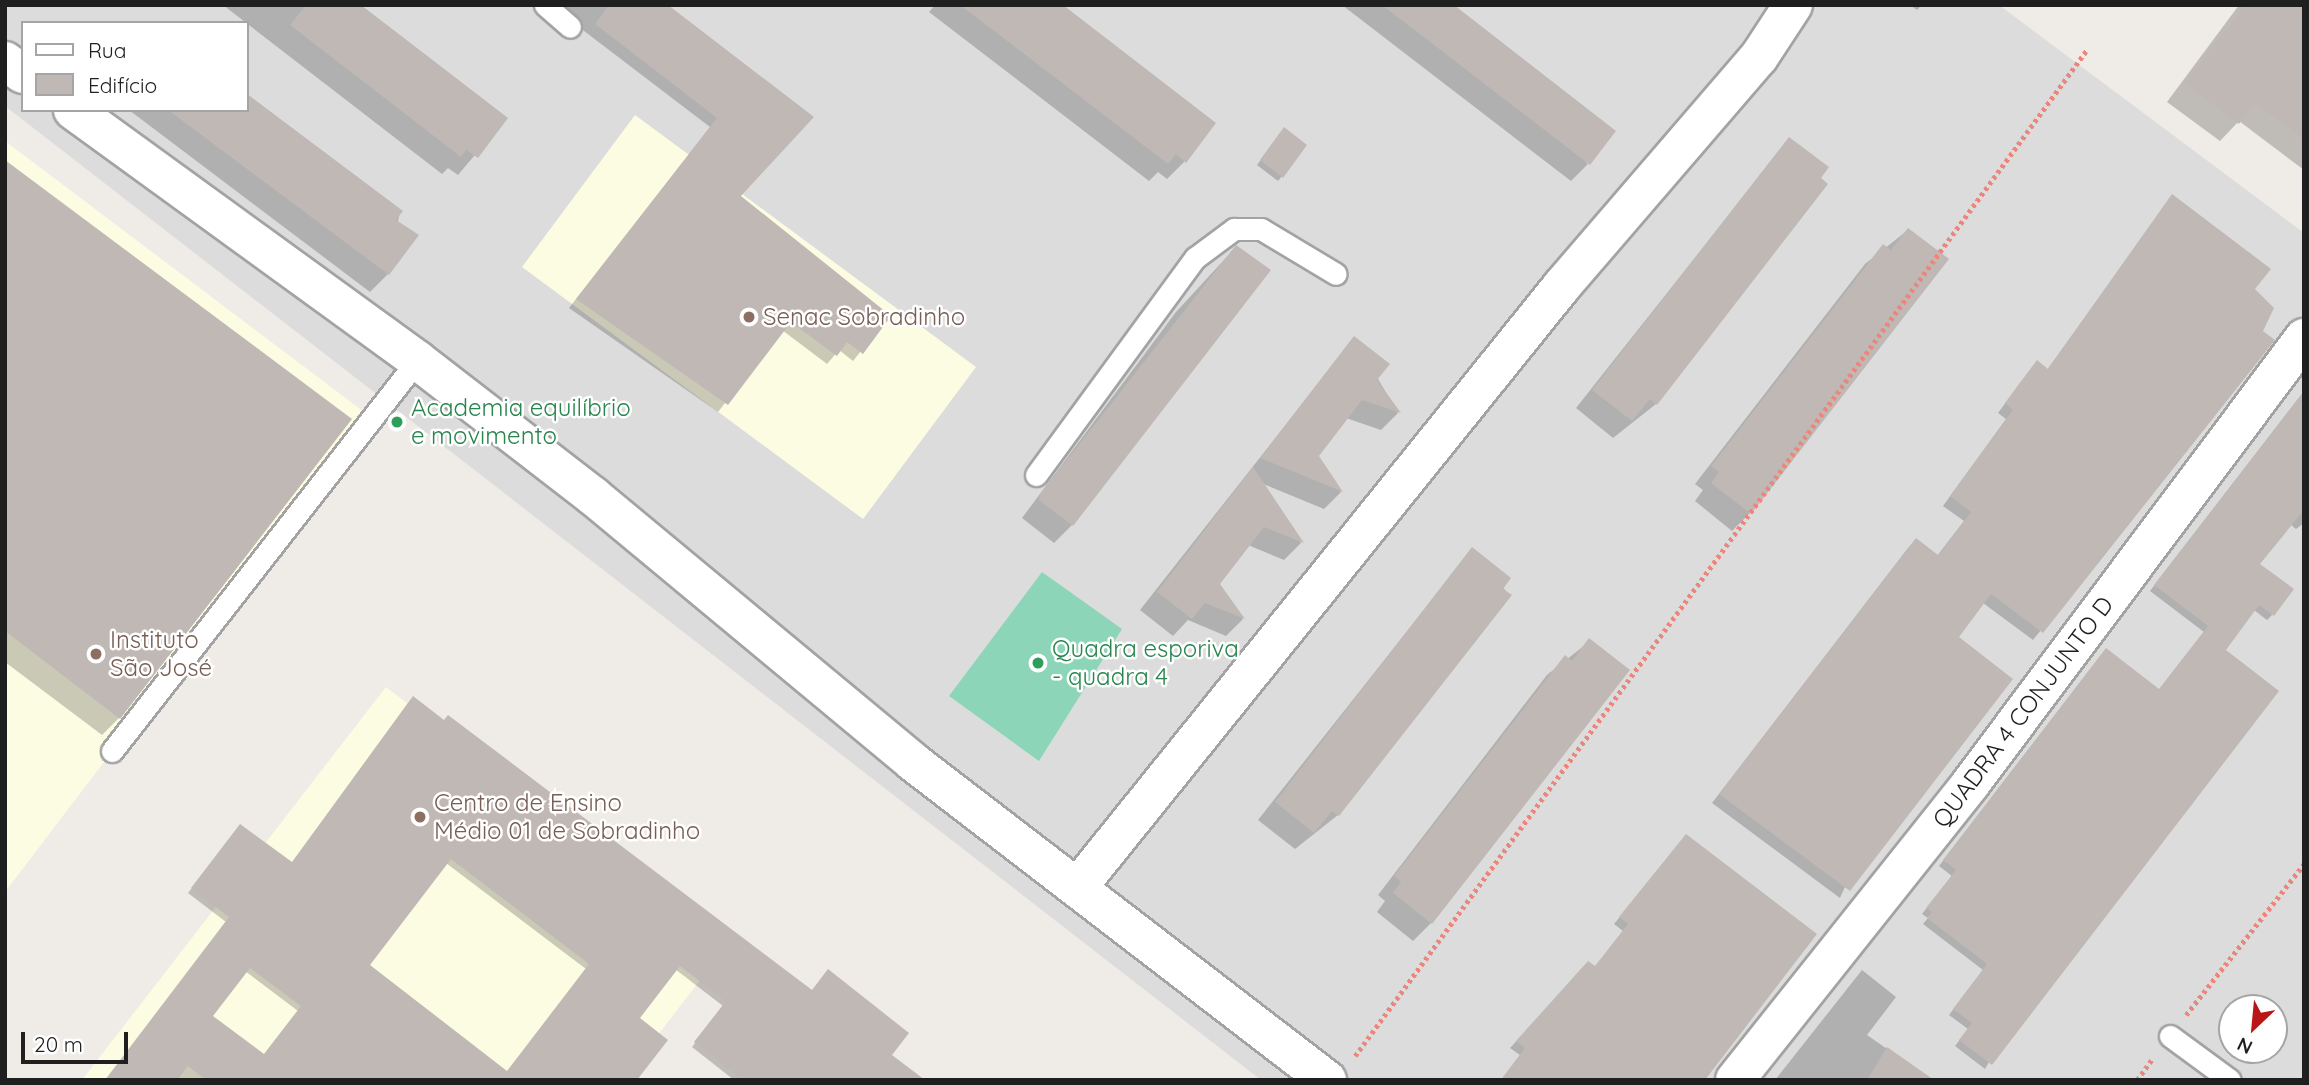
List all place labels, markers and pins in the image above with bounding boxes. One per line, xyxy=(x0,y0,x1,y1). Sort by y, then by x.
place label: Senac Sobradinho xyxy=(763,303,965,331)
marker: Senac Sobradinho xyxy=(741,309,757,325)
place label: Academia equilíbrio e movimento xyxy=(411,394,631,450)
marker: Academia equilíbrio e movimento xyxy=(389,414,405,430)
place label: Instituto São José xyxy=(110,626,212,682)
place label: Quadra esporiva - quadra 4 xyxy=(1052,635,1239,691)
marker: Instituto São José xyxy=(88,646,104,662)
marker: Quadra esporiva - quadra 4 xyxy=(1030,655,1046,671)
place label: Centro de Ensino Médio 01 de Sobradinho xyxy=(434,789,700,845)
marker: Centro de Ensino Médio 01 de Sobradinho xyxy=(412,809,428,825)

